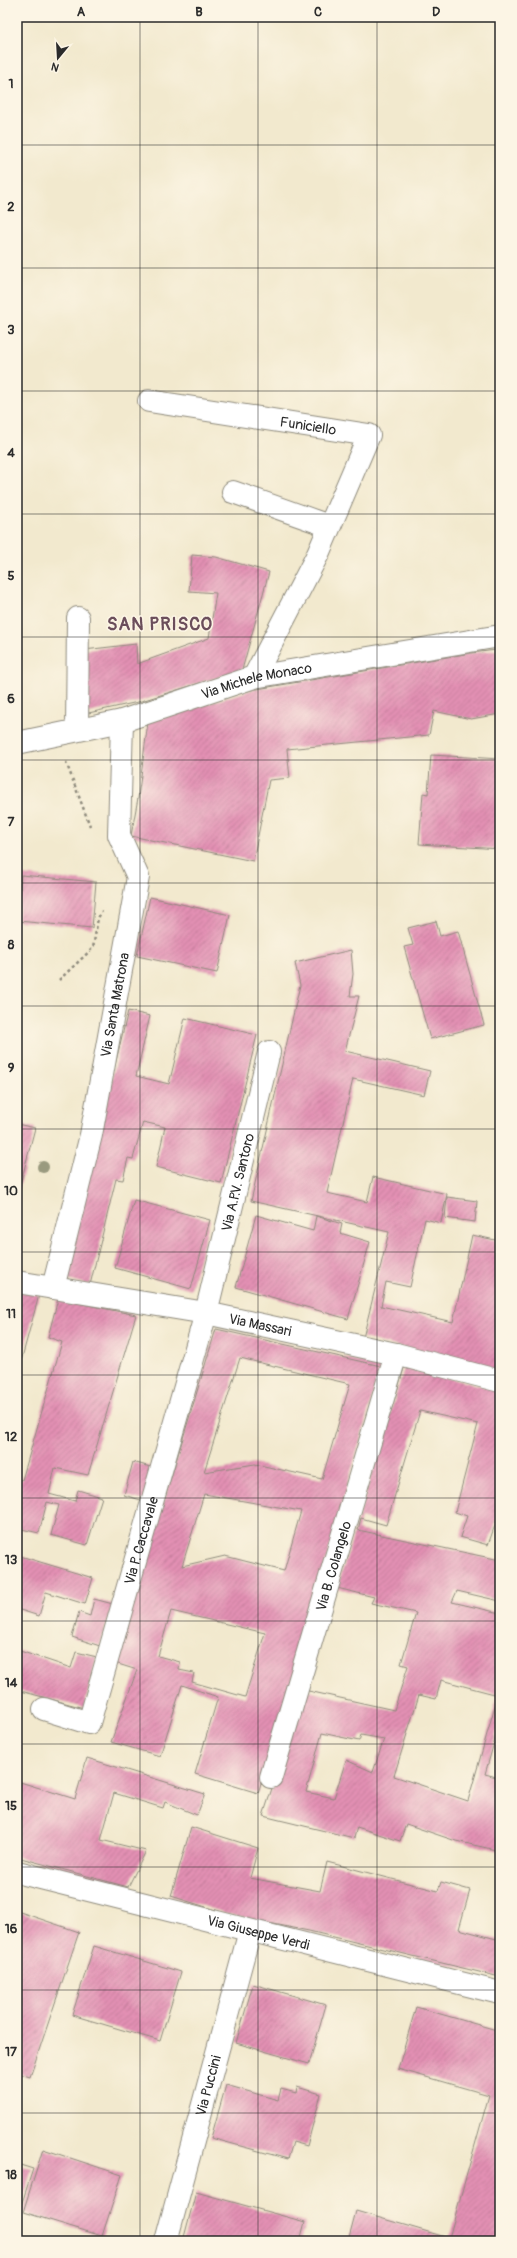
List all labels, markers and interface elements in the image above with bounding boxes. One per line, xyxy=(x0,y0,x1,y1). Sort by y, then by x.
text: A xyxy=(77,4,86,20)
text: B xyxy=(195,4,203,20)
text: C xyxy=(314,4,322,20)
text: D xyxy=(432,4,440,20)
north arrow xyxy=(38,38,78,78)
text: N xyxy=(49,60,61,74)
text: 1 xyxy=(8,76,14,92)
text: 2 xyxy=(7,199,15,215)
text: 3 xyxy=(7,322,15,338)
street label: Funiciello xyxy=(279,413,338,439)
text: 4 xyxy=(7,445,15,461)
text: 5 xyxy=(7,568,15,584)
district label: SAN PRISCO xyxy=(107,613,213,636)
street label: Via Michele Monaco xyxy=(199,659,314,703)
text: 6 xyxy=(7,691,15,707)
text: 7 xyxy=(8,814,15,830)
text: 8 xyxy=(8,937,15,953)
street label: Via Santa Matrona xyxy=(97,951,133,1059)
text: 9 xyxy=(8,1060,15,1076)
street label: Via A.P.V. Santoro xyxy=(218,1131,258,1233)
text: 10 xyxy=(4,1183,18,1199)
text: 11 xyxy=(6,1306,16,1322)
street label: Via Massari xyxy=(227,1310,293,1340)
text: 12 xyxy=(5,1429,17,1445)
street label: Via P. Caccavale xyxy=(121,1495,162,1586)
street label: Via B. Colangelo xyxy=(313,1519,355,1613)
text: 13 xyxy=(5,1552,17,1568)
text: 14 xyxy=(5,1675,18,1691)
text: 15 xyxy=(5,1798,17,1814)
street label: Via Giuseppe Verdi xyxy=(205,1912,312,1954)
text: 16 xyxy=(5,1921,18,1937)
text: 17 xyxy=(5,2044,17,2060)
street label: Via Puccini xyxy=(192,2053,225,2118)
text: 18 xyxy=(5,2167,17,2183)

